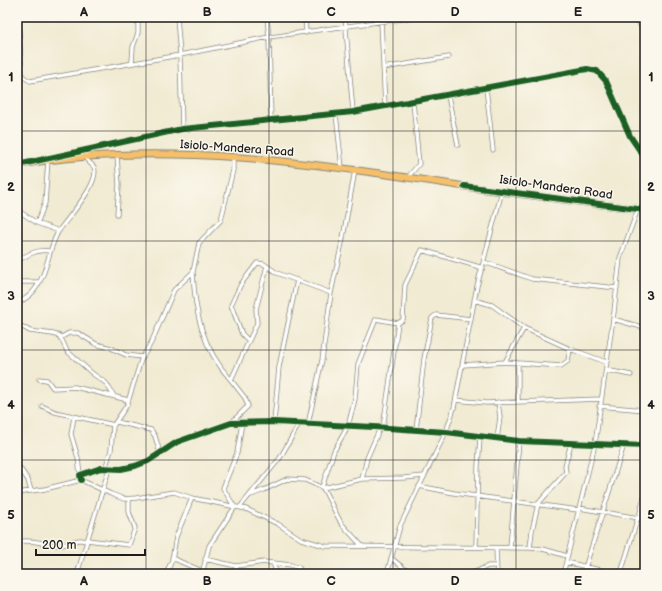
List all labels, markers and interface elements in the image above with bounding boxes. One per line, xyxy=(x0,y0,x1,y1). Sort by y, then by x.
text: A xyxy=(79,4,88,20)
text: B xyxy=(202,4,212,20)
text: C xyxy=(326,4,336,20)
text: D xyxy=(450,4,460,20)
text: E xyxy=(574,4,583,20)
text: 1 xyxy=(8,69,14,85)
text: 1 xyxy=(648,69,654,85)
street label: Isiolo-Mandera Road xyxy=(180,137,295,160)
street label: Isiolo-Mandera Road xyxy=(498,172,614,203)
text: 2 xyxy=(7,179,15,195)
text: 2 xyxy=(647,179,655,195)
text: 3 xyxy=(7,288,15,304)
text: 3 xyxy=(647,288,655,304)
text: 4 xyxy=(7,397,15,413)
text: 4 xyxy=(647,397,655,413)
text: 5 xyxy=(7,507,15,523)
text: 5 xyxy=(647,507,655,523)
scale bar xyxy=(36,531,145,557)
text: 200 m xyxy=(42,538,76,553)
text: A xyxy=(79,573,88,589)
text: B xyxy=(202,573,212,589)
text: C xyxy=(326,573,336,589)
text: D xyxy=(450,573,460,589)
text: E xyxy=(574,573,583,589)

